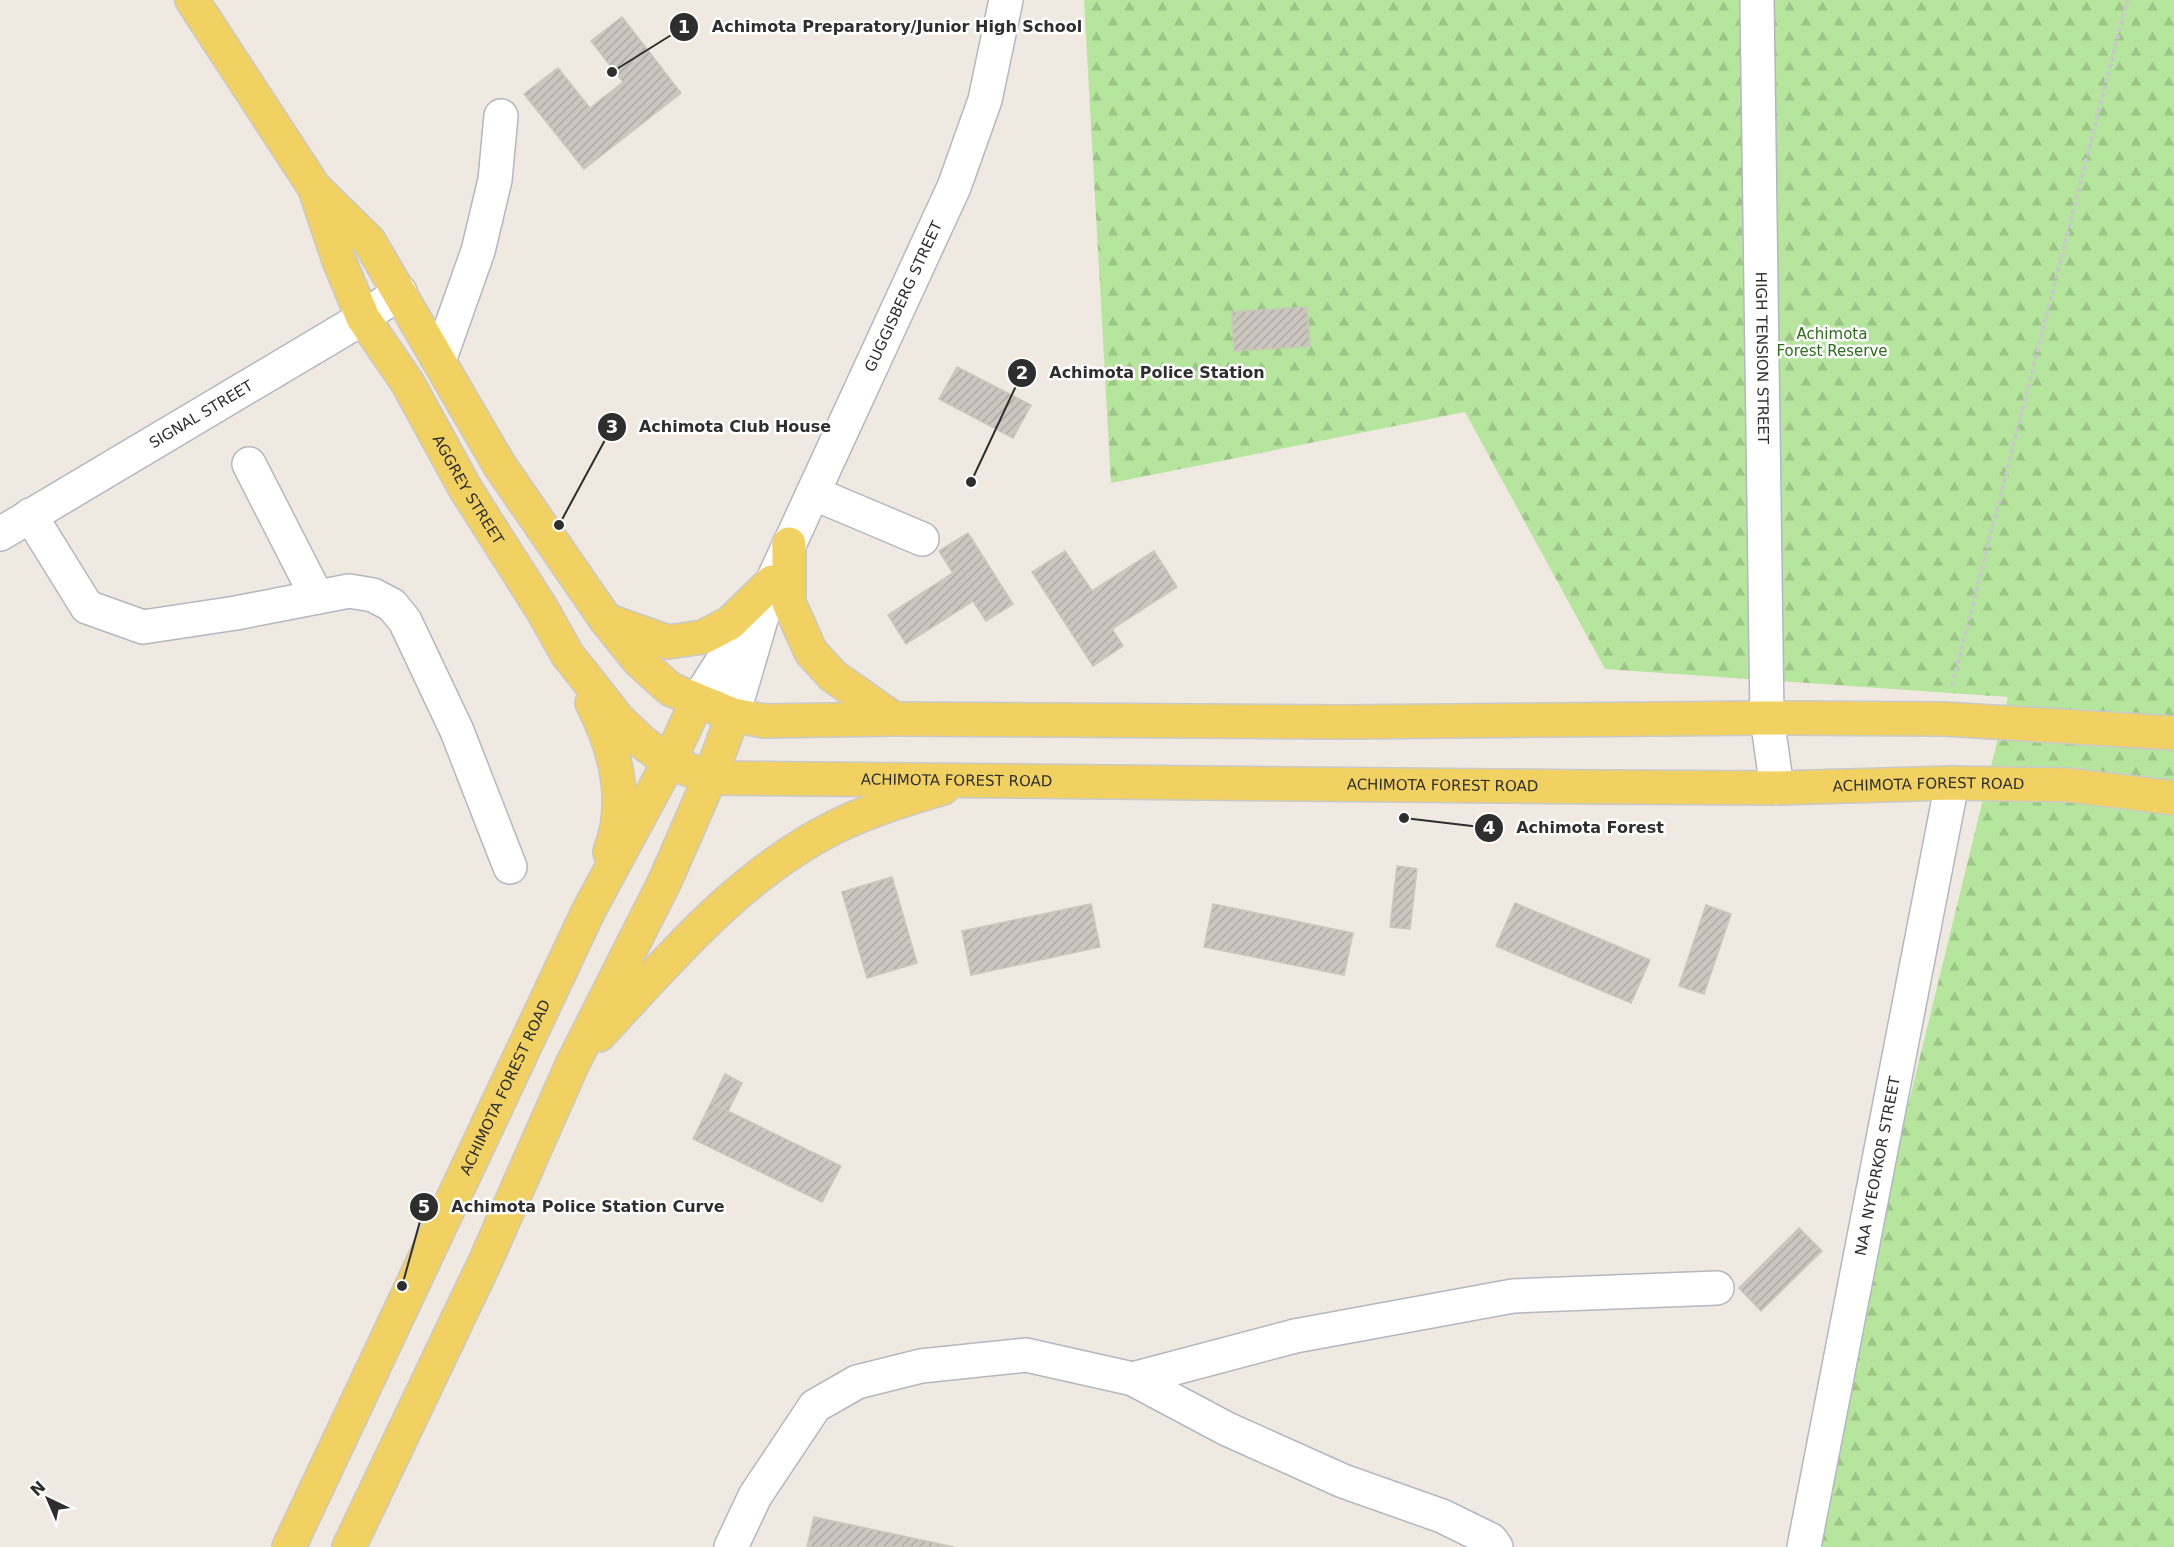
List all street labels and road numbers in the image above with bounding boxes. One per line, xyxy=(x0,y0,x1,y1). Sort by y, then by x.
street label: GUGGISBERG STREET xyxy=(861,218,946,375)
street label: HIGH TENSION STREET xyxy=(1752,272,1772,445)
street label: SIGNAL STREET xyxy=(146,376,257,452)
street label: AGGREY STREET xyxy=(429,432,508,549)
street label: ACHIMOTA FOREST ROAD xyxy=(861,771,1052,790)
street label: ACHIMOTA FOREST ROAD xyxy=(1832,774,2024,795)
street label: ACHIMOTA FOREST ROAD xyxy=(1347,775,1538,795)
street label: ACHIMOTA FOREST ROAD xyxy=(456,997,554,1178)
street label: NAA NYEORKOR STREET xyxy=(1852,1074,1904,1257)

